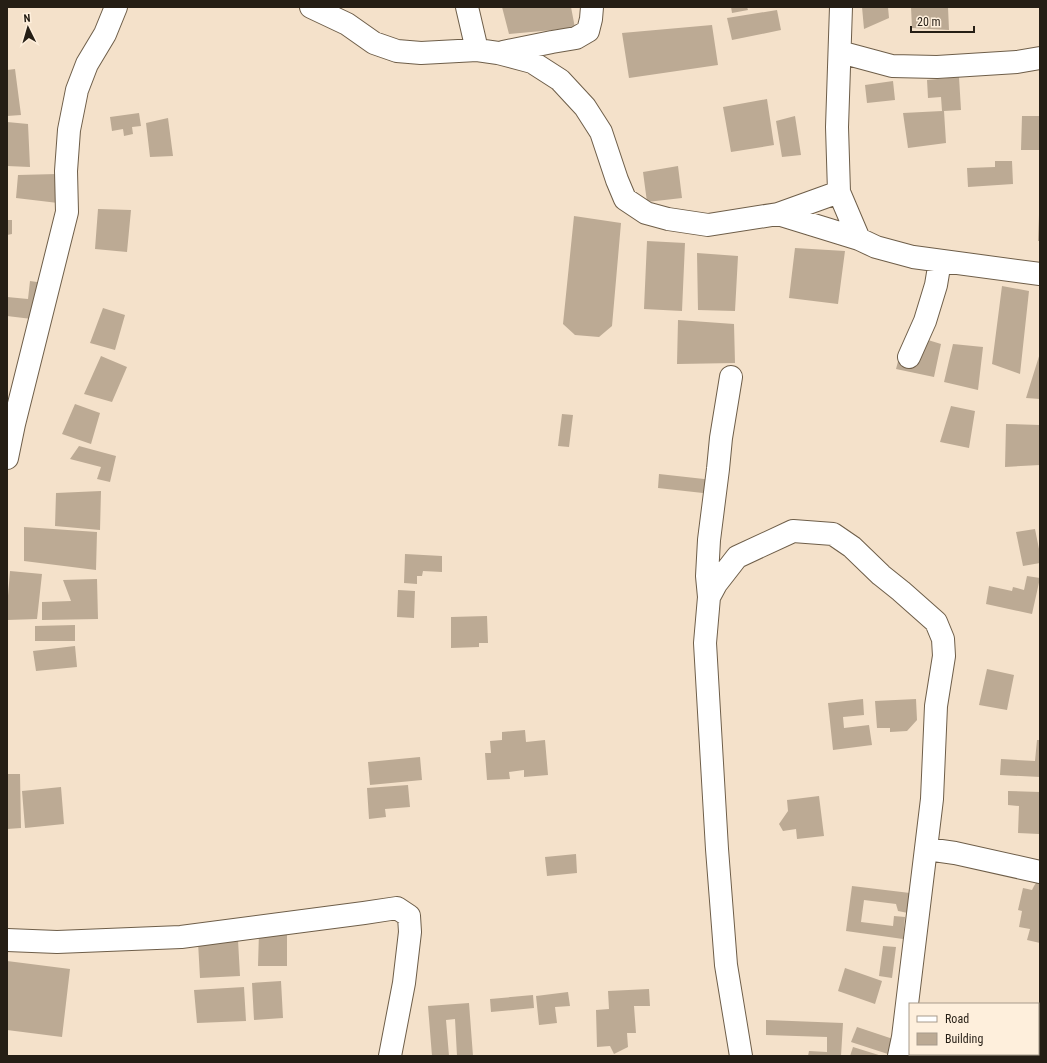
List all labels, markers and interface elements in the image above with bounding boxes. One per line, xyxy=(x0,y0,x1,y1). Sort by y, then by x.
north arrow xyxy=(8,8,48,48)
scale bar xyxy=(911,8,974,34)
text: N xyxy=(23,12,31,25)
text: 20 m xyxy=(917,15,941,29)
legend xyxy=(909,1003,1039,1055)
text: Road xyxy=(945,1012,969,1026)
text: Building xyxy=(945,1032,983,1046)

